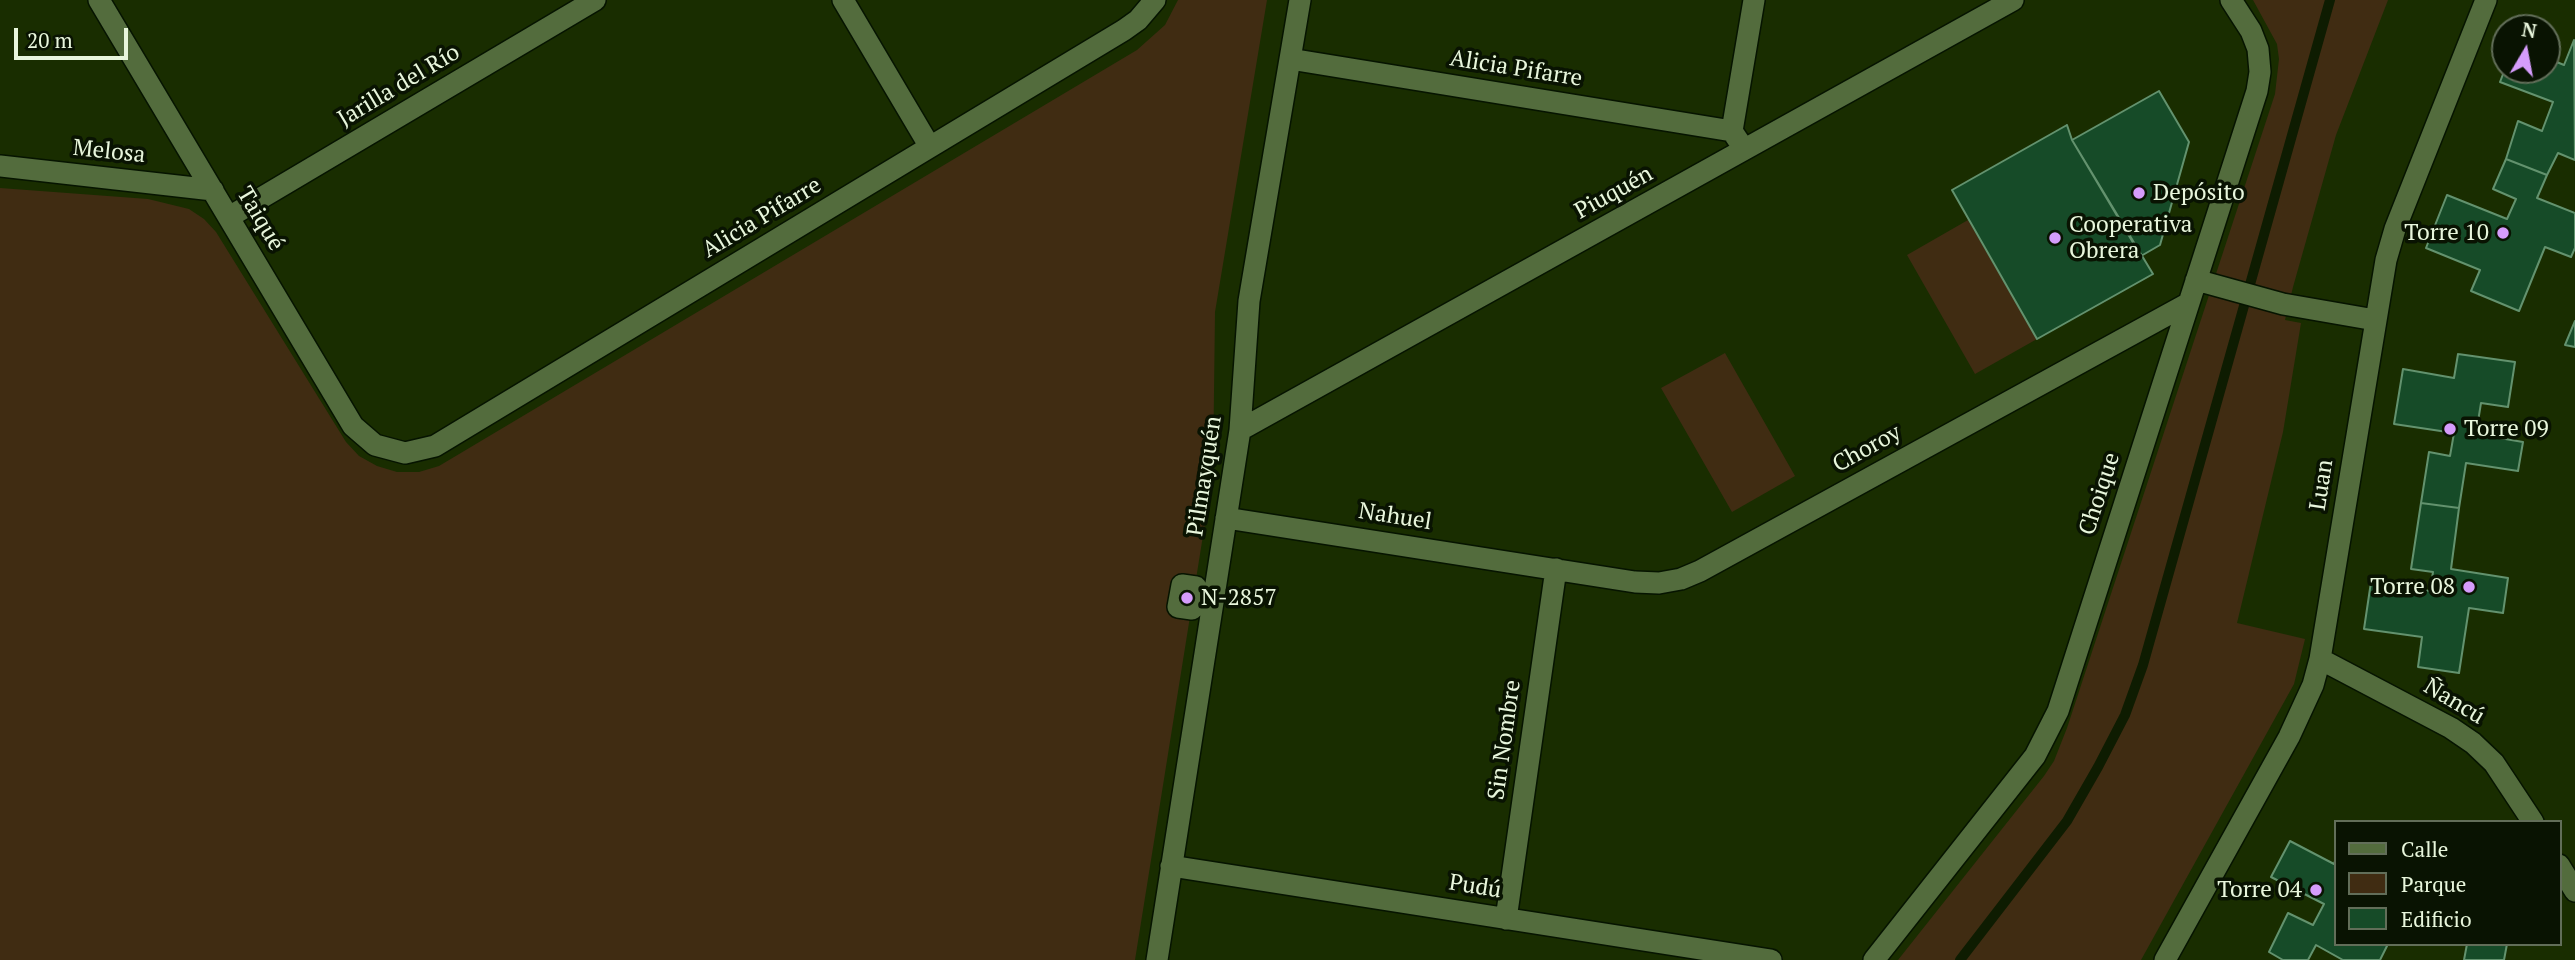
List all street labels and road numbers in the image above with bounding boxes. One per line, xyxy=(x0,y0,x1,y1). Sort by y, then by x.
street label: Jarilla del Río xyxy=(333,39,465,133)
street label: Alicia Pifarre xyxy=(1448,45,1584,93)
street label: Melosa xyxy=(71,134,147,170)
street label: Piuquén xyxy=(1570,160,1658,226)
street label: Alicia Pifarre xyxy=(698,172,826,264)
street label: Taiqué xyxy=(230,182,290,256)
street label: Pilmayquén xyxy=(1182,414,1228,538)
street label: Choroy xyxy=(1828,419,1906,479)
street label: Choique xyxy=(2074,449,2126,539)
street label: Luan xyxy=(2304,458,2340,512)
street label: Nahuel xyxy=(1356,498,1434,536)
street label: Ñancú xyxy=(2419,673,2489,731)
street label: Sin Nombre xyxy=(1483,678,1527,802)
street label: Pudú xyxy=(1447,869,1503,905)

